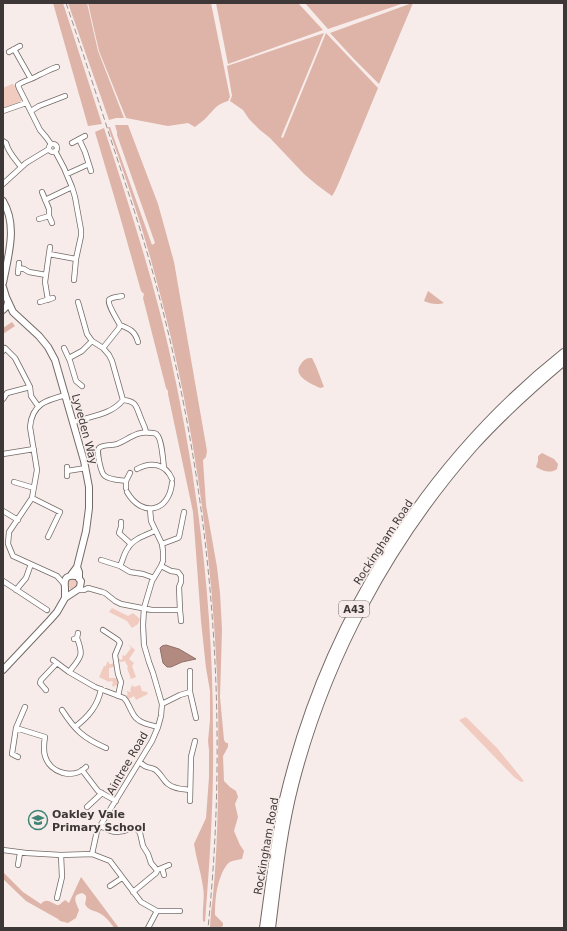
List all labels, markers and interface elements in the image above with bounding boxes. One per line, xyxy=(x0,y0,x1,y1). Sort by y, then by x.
street label: Lyveden Way xyxy=(69,392,100,466)
street label: Rockingham Road xyxy=(351,497,416,587)
road number: A43 xyxy=(339,601,369,617)
street label: Aintree Road xyxy=(104,729,151,797)
street label: Rockingham Road xyxy=(252,796,281,896)
place label: Oakley Vale Primary School xyxy=(52,808,146,834)
school or university icon: Oakley Vale Primary School xyxy=(27,809,49,831)

